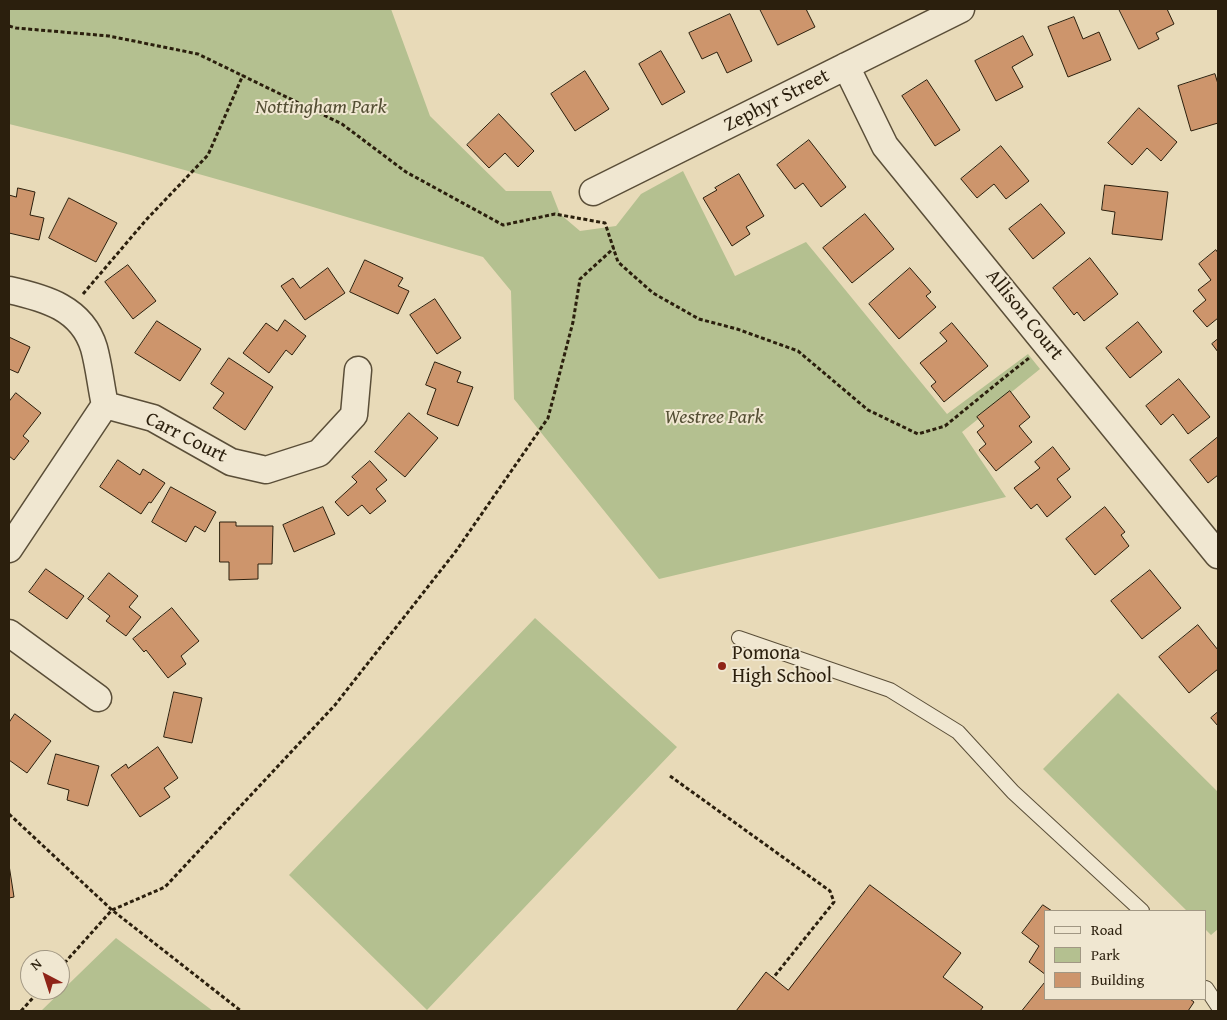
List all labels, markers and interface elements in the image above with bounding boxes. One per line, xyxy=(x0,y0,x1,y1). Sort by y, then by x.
street label: Zephyr Street xyxy=(720,64,834,138)
park label: Nottingham Park xyxy=(255,96,387,120)
street label: Allison Court xyxy=(980,265,1068,365)
park label: Westree Park xyxy=(664,406,764,430)
street label: Carr Court xyxy=(141,407,231,469)
place label: Pomona High School xyxy=(732,642,832,689)
marker: Pomona High School xyxy=(716,660,728,672)
legend xyxy=(1044,910,1207,1000)
text: Road xyxy=(1091,919,1122,940)
text: Park xyxy=(1091,944,1120,965)
north arrow xyxy=(20,950,70,1000)
text: N xyxy=(26,954,46,975)
text: Building xyxy=(1091,969,1144,990)

